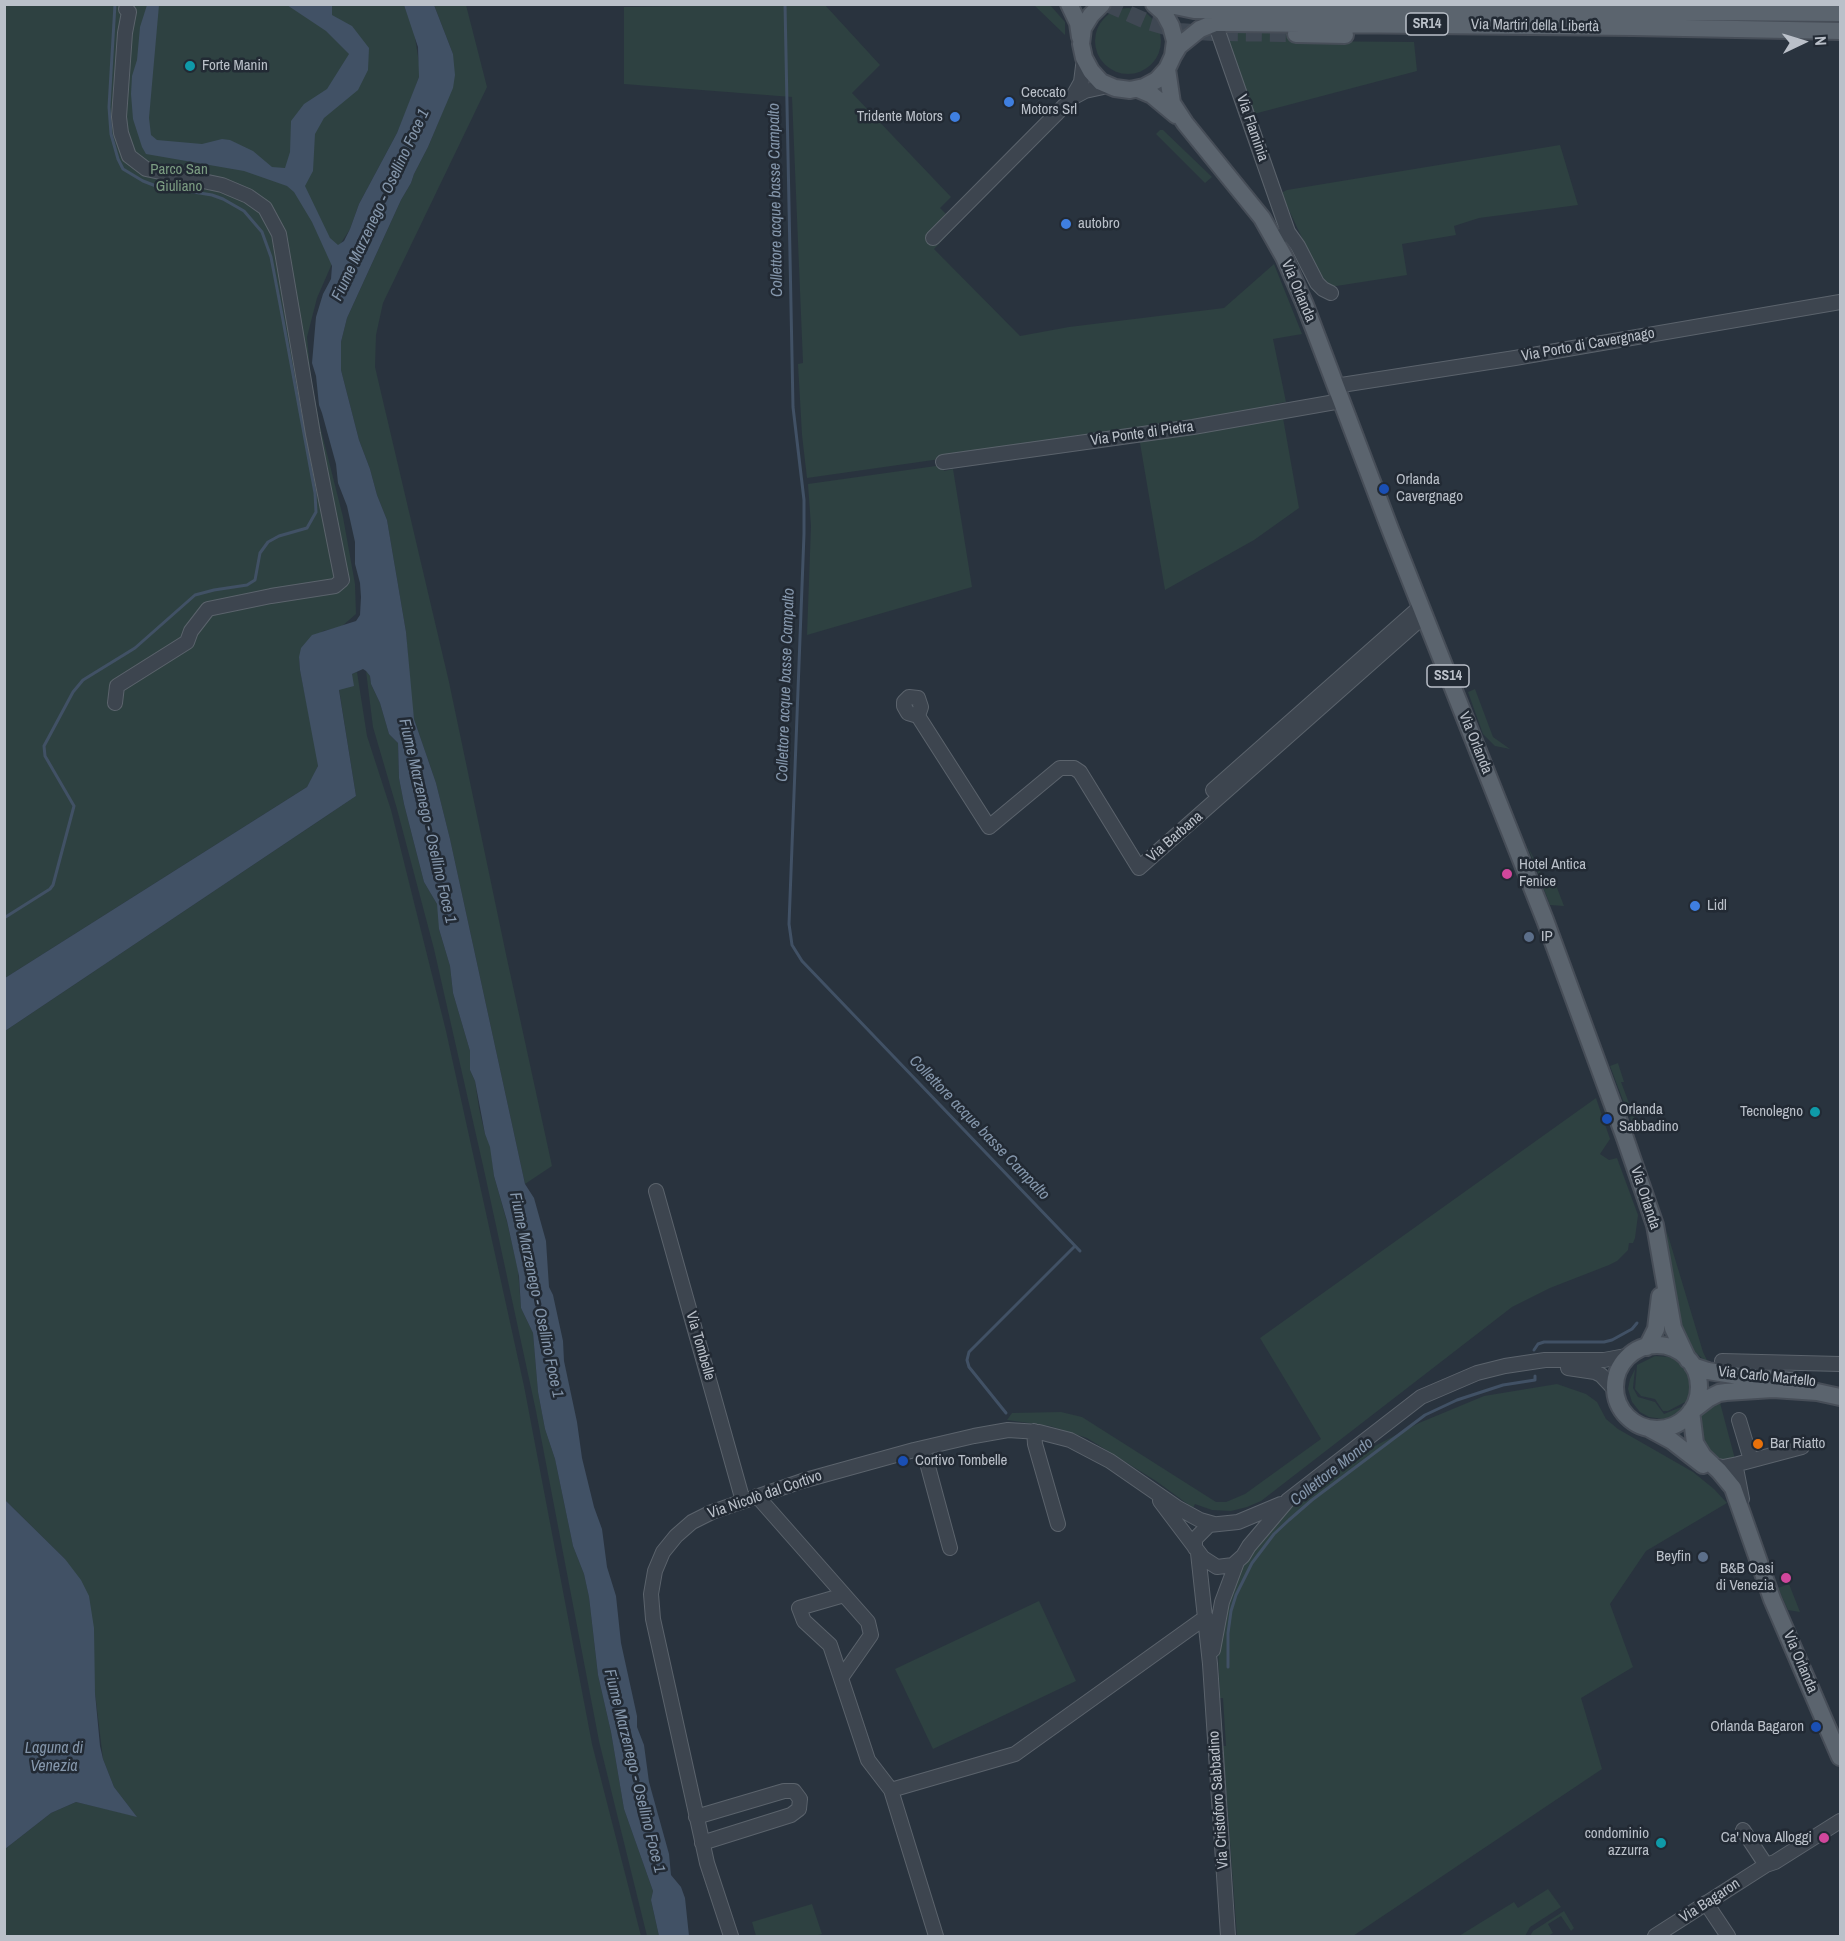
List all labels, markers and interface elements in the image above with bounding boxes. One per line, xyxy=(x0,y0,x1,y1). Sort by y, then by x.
north arrow xyxy=(1773,12,1833,72)
road number: SR14 xyxy=(1406,13,1448,35)
street label: Via Martiri della Libertà xyxy=(1471,16,1599,36)
text: N xyxy=(1810,35,1832,46)
place label: Forte Manin xyxy=(202,57,268,75)
marker: Forte Manin xyxy=(183,59,197,73)
place label: Ceccato Motors Srl xyxy=(1021,84,1077,119)
street label: Via Flaminia xyxy=(1232,92,1272,164)
marker: Ceccato Motors Srl xyxy=(1002,95,1016,109)
water label: Collettore acque basse Campalto xyxy=(765,103,787,297)
water label: Fiume Marzenego - Osellino Foce 1 xyxy=(328,106,434,304)
place label: Tridente Motors xyxy=(857,108,943,126)
marker: Tridente Motors xyxy=(948,110,962,124)
park label: Parco San Giuliano xyxy=(150,161,208,196)
place label: autobro xyxy=(1078,215,1120,233)
marker: autobro xyxy=(1059,217,1073,231)
street label: Via Orlanda xyxy=(1277,257,1319,325)
street label: Via Porto di Cavergnago xyxy=(1520,324,1656,366)
street label: Via Ponte di Pietra xyxy=(1089,418,1195,450)
place label: Orlanda Cavergnago xyxy=(1396,471,1463,506)
marker: Orlanda Cavergnago xyxy=(1377,482,1391,496)
water label: Collettore acque basse Campalto xyxy=(773,588,799,782)
road number: SS14 xyxy=(1427,665,1469,687)
street label: Via Orlanda xyxy=(1454,709,1496,777)
water label: Fiume Marzenego - Osellino Foce 1 xyxy=(394,717,460,925)
street label: Via Barbana xyxy=(1143,808,1207,866)
place label: Hotel Antica Fenice xyxy=(1519,856,1586,891)
marker: Hotel Antica Fenice xyxy=(1500,867,1514,881)
place label: Lidl xyxy=(1707,897,1727,915)
marker: Lidl xyxy=(1688,899,1702,913)
place label: IP xyxy=(1541,928,1553,946)
marker: IP xyxy=(1522,930,1536,944)
water label: Collettore acque basse Campalto xyxy=(905,1052,1053,1204)
place label: Orlanda Sabbadino xyxy=(1619,1101,1679,1136)
place label: Tecnolegno xyxy=(1740,1103,1803,1121)
marker: Tecnolegno xyxy=(1808,1105,1822,1119)
marker: Orlanda Sabbadino xyxy=(1600,1112,1614,1126)
street label: Via Orlanda xyxy=(1626,1164,1664,1232)
water label: Fiume Marzenego - Osellino Foce 1 xyxy=(505,1191,567,1399)
street label: Via Tombelle xyxy=(682,1309,718,1383)
street label: Via Carlo Martello xyxy=(1717,1363,1817,1391)
water label: Collettore Mondo xyxy=(1287,1434,1377,1510)
place label: Bar Riatto xyxy=(1770,1435,1825,1453)
marker: Bar Riatto xyxy=(1751,1437,1765,1451)
place label: Cortivo Tombelle xyxy=(915,1452,1007,1470)
marker: Cortivo Tombelle xyxy=(896,1454,910,1468)
street label: Via Nicolò dal Cortivo xyxy=(706,1467,824,1523)
place label: Beyfin xyxy=(1656,1548,1691,1566)
marker: Beyfin xyxy=(1696,1550,1710,1564)
place label: B&B Oasi di Venezia xyxy=(1716,1560,1774,1595)
marker: B&B Oasi di Venezia xyxy=(1779,1571,1793,1585)
street label: Via Orlanda xyxy=(1779,1628,1821,1696)
water label: Fiume Marzenego - Osellino Foce 1 xyxy=(599,1667,669,1875)
place label: Orlanda Bagaron xyxy=(1710,1718,1804,1736)
marker: Orlanda Bagaron xyxy=(1809,1720,1823,1734)
street label: Via Cristoforo Sabbadino xyxy=(1205,1730,1233,1870)
water label: Laguna di Venezia xyxy=(25,1739,83,1777)
place label: condominio azzurra xyxy=(1585,1825,1649,1860)
place label: Ca' Nova Alloggi xyxy=(1721,1829,1812,1847)
marker: Ca' Nova Alloggi xyxy=(1817,1831,1831,1845)
marker: condominio azzurra xyxy=(1654,1836,1668,1850)
street label: Via Bagaron xyxy=(1677,1875,1743,1927)

